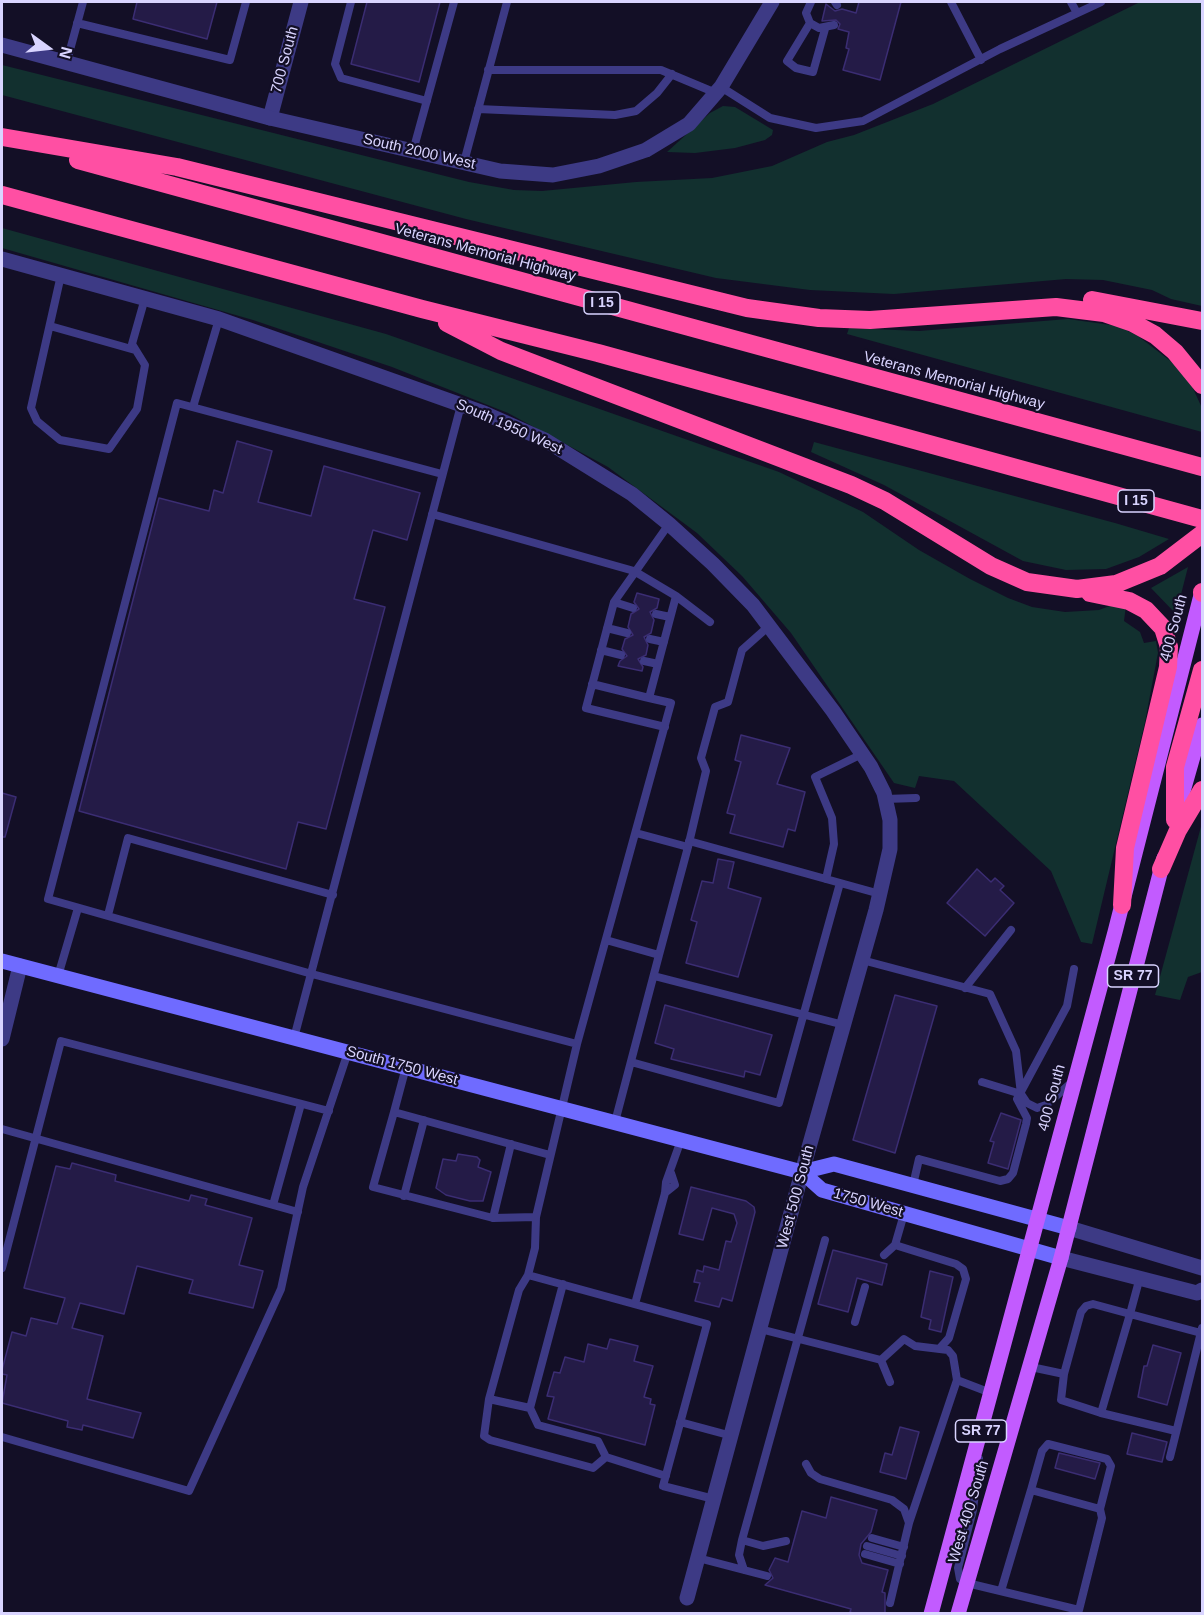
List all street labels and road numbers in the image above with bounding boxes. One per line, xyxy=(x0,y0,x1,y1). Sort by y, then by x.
street label: 700 South xyxy=(267,25,303,95)
street label: South 2000 West xyxy=(361,130,477,174)
street label: Veterans Memorial Highway xyxy=(392,220,578,286)
road number: I 15 xyxy=(584,292,620,314)
street label: Veterans Memorial Highway xyxy=(861,348,1047,414)
street label: South 1950 West xyxy=(453,395,565,459)
road number: I 15 xyxy=(1118,490,1154,512)
street label: 400 South xyxy=(1156,593,1192,663)
road number: SR 77 xyxy=(1108,965,1158,987)
street label: South 1750 West xyxy=(344,1042,460,1090)
street label: 400 South xyxy=(1034,1063,1070,1133)
street label: West 500 South xyxy=(774,1143,818,1251)
street label: 1750 West xyxy=(831,1185,905,1221)
road number: SR 77 xyxy=(956,1420,1006,1442)
street label: West 400 South xyxy=(945,1458,993,1566)

